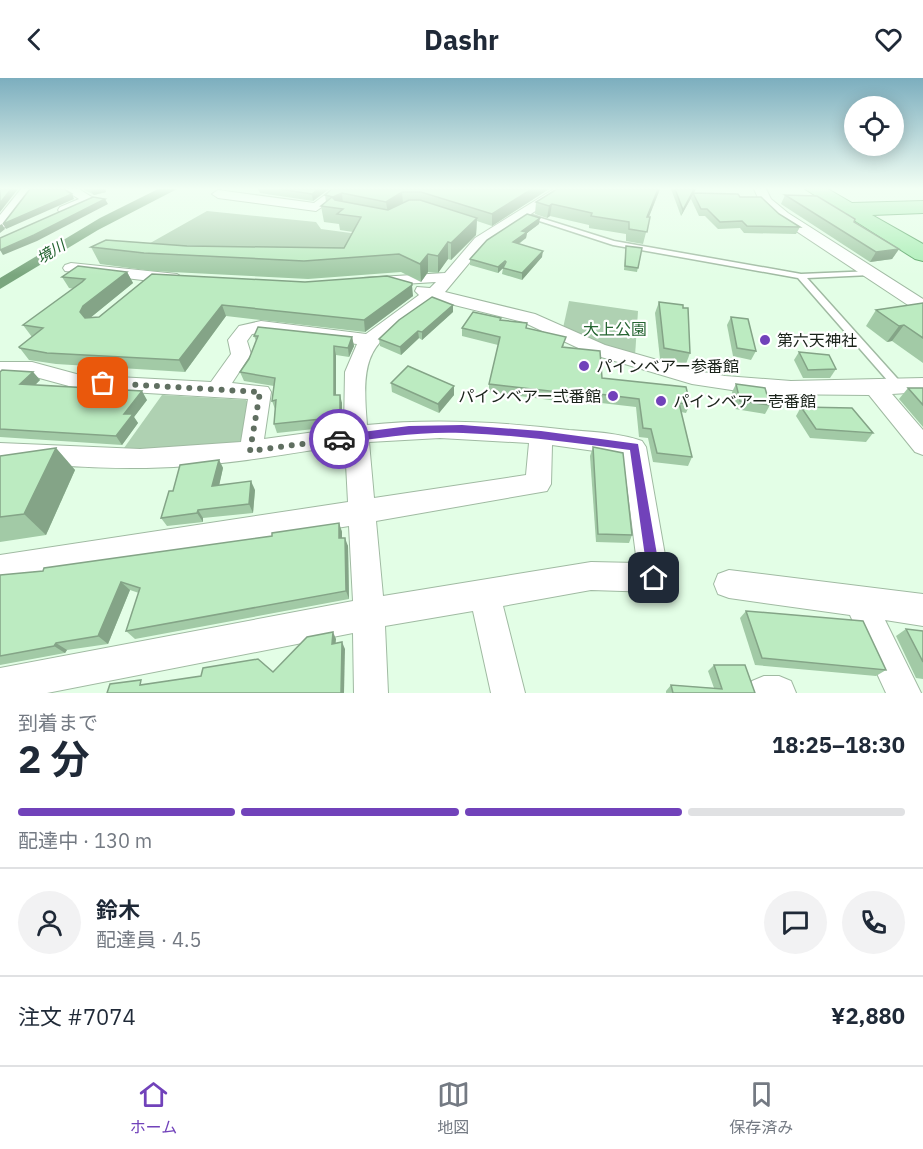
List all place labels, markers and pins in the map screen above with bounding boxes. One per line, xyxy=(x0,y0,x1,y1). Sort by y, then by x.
place label: 第六天神社 xyxy=(777,330,857,350)
marker: 第六天神社 xyxy=(758,333,772,347)
place label: パインベアー参番館 xyxy=(596,356,739,376)
pin xyxy=(77,357,128,408)
marker: パインベアー参番館 xyxy=(577,359,591,373)
place label: パインベアー弍番館 xyxy=(458,386,601,406)
marker: パインベアー弍番館 xyxy=(606,389,620,403)
place label: パインベアー壱番館 xyxy=(673,391,816,411)
marker: パインベアー壱番館 xyxy=(654,394,668,408)
pin xyxy=(628,552,679,603)

